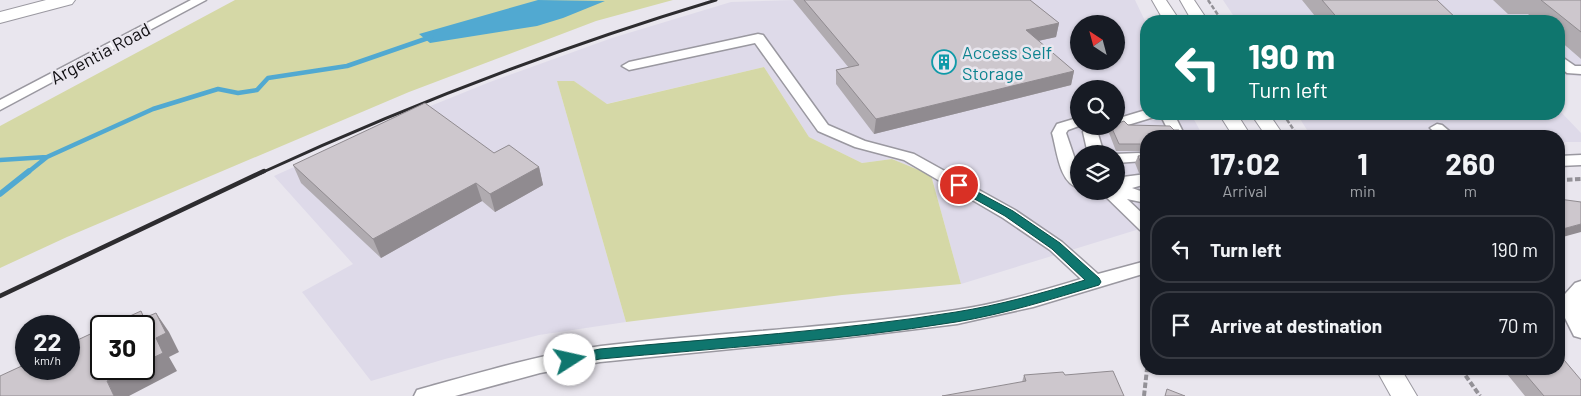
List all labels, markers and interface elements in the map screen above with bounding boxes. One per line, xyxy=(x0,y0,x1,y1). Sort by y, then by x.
north arrow xyxy=(1070,15,1125,70)
map controls xyxy=(1070,15,1125,200)
street label: Argentia Road xyxy=(46,17,154,89)
text: 190 m xyxy=(1248,34,1335,76)
icon: left xyxy=(1165,35,1230,100)
place label: Access Self Storage xyxy=(962,41,1052,84)
building icon: Access Self Storage xyxy=(931,49,957,75)
text: Turn left xyxy=(1248,76,1328,102)
button: search xyxy=(1070,80,1125,135)
button: layers xyxy=(1070,145,1125,200)
text: 17:02 xyxy=(1210,145,1280,181)
text: 1 xyxy=(1357,145,1368,181)
text: 260 xyxy=(1445,145,1495,181)
pin xyxy=(938,164,980,206)
icon: arrive xyxy=(945,171,973,199)
text: Arrival xyxy=(1222,181,1267,200)
text: min xyxy=(1350,181,1376,200)
text: m xyxy=(1464,181,1477,200)
icon: left xyxy=(1167,235,1195,263)
text: Turn left xyxy=(1210,238,1281,261)
text: 190 m xyxy=(1491,238,1538,261)
icon: arrive xyxy=(1167,311,1195,339)
text: Arrive at destination xyxy=(1210,314,1382,337)
text: 70 m xyxy=(1499,314,1538,337)
speed limit sign: 30 xyxy=(90,315,155,380)
text: 22 xyxy=(33,326,62,356)
position arrow xyxy=(543,333,595,385)
text: km/h xyxy=(34,353,61,367)

